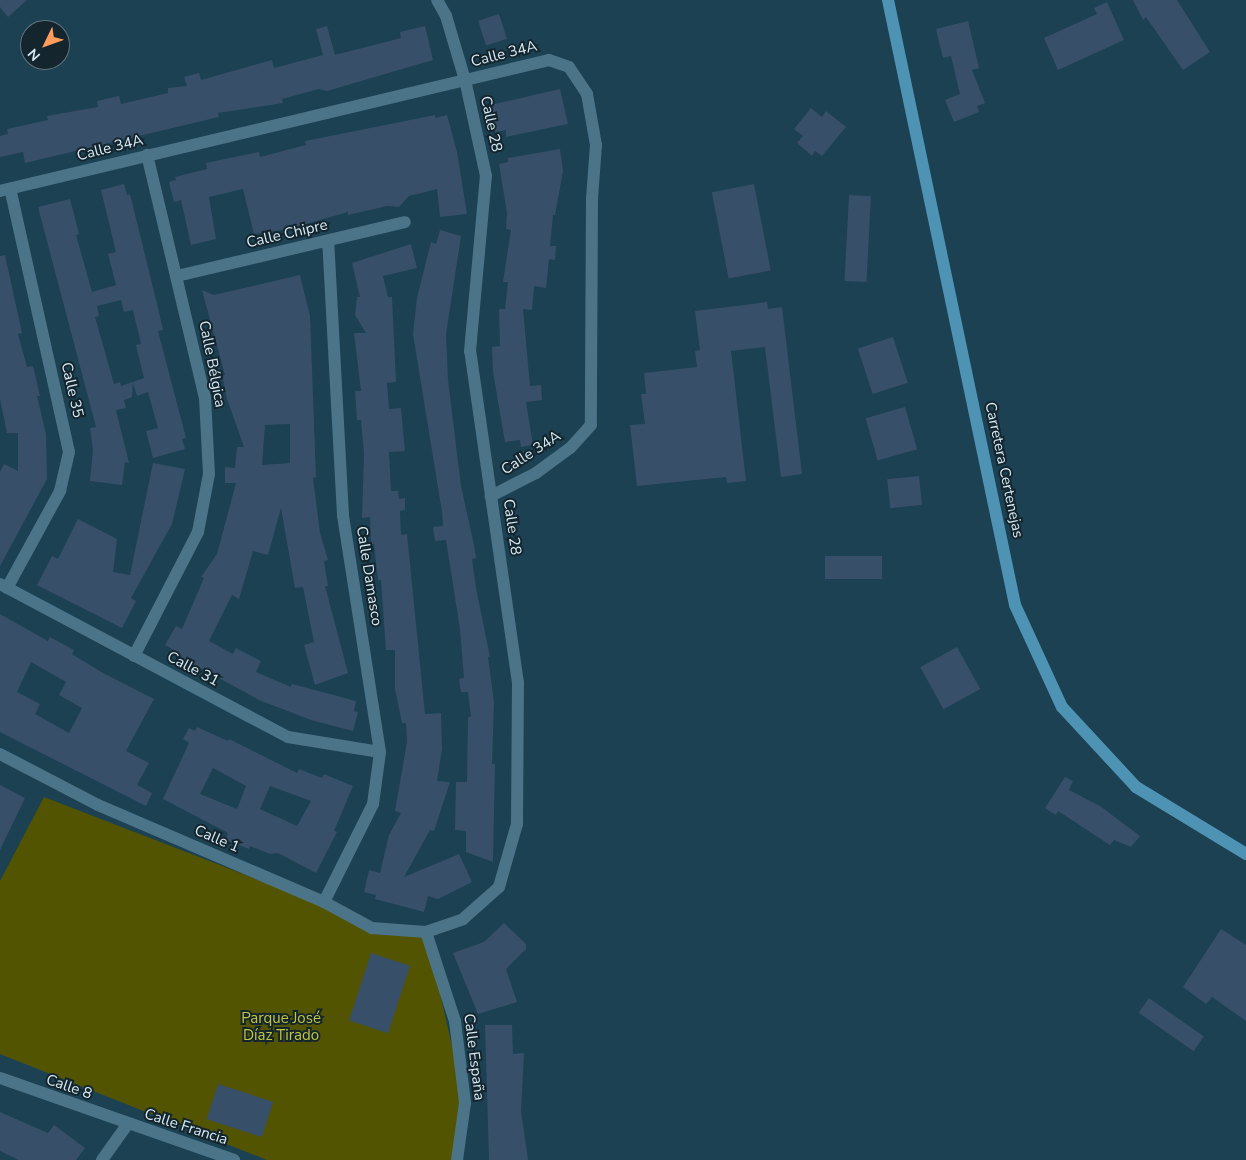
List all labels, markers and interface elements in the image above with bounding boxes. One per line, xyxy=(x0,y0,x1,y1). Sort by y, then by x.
north arrow xyxy=(20,20,70,70)
street label: Calle 34A xyxy=(469,37,539,71)
text: N xyxy=(24,44,45,65)
street label: Calle 28 xyxy=(476,95,506,153)
street label: Calle 34A xyxy=(75,131,145,165)
street label: Calle Chipre xyxy=(245,216,329,252)
street label: Calle Bélgica xyxy=(195,319,229,409)
street label: Calle 35 xyxy=(57,360,87,420)
street label: Carretera Certenejas xyxy=(981,400,1027,540)
street label: Calle 34A xyxy=(498,427,564,479)
street label: Calle 28 xyxy=(499,498,525,556)
street label: Calle Damasco xyxy=(352,525,386,627)
street label: Calle 31 xyxy=(164,648,222,690)
street label: Calle 1 xyxy=(192,821,242,857)
park label: Parque José Díaz Tirado xyxy=(241,1009,321,1044)
street label: Calle España xyxy=(460,1013,488,1101)
street label: Calle 8 xyxy=(44,1071,94,1103)
street label: Calle Francia xyxy=(142,1105,230,1149)

